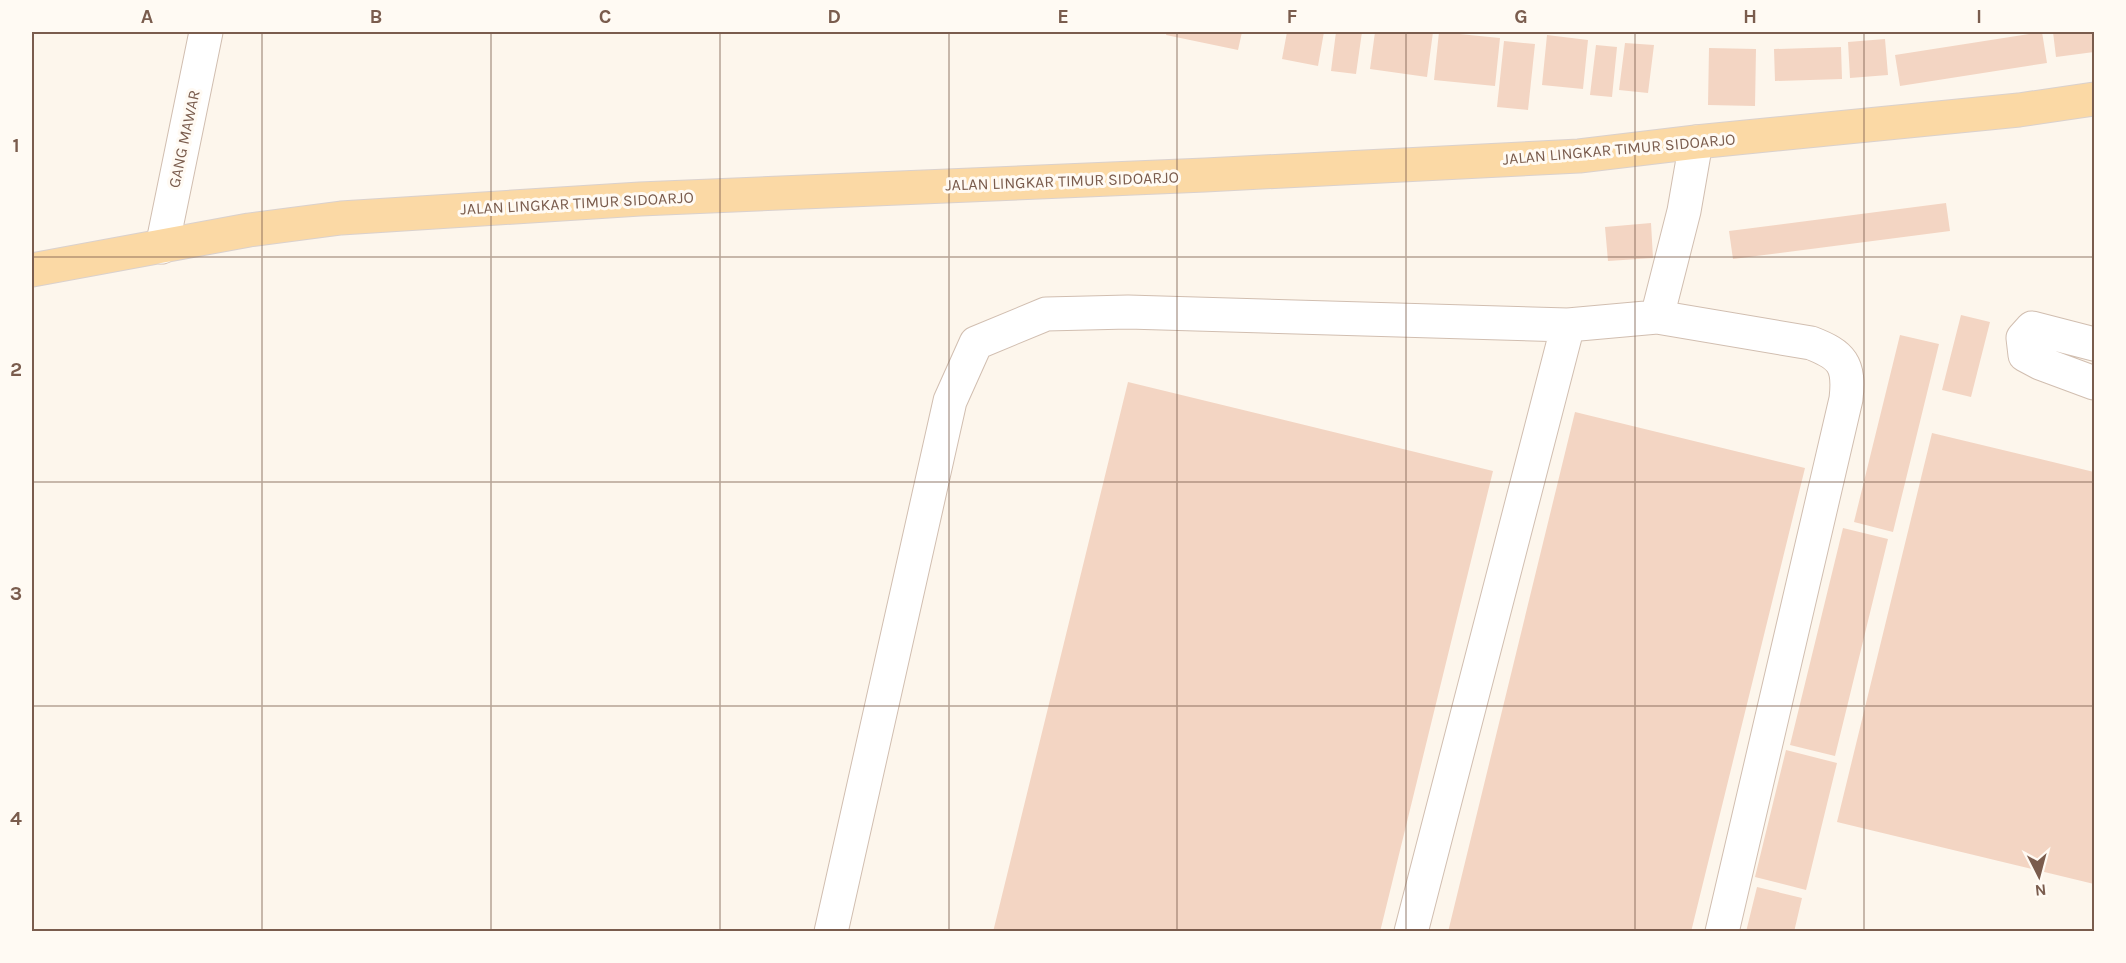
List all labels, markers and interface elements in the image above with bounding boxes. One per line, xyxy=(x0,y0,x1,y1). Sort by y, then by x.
text: A xyxy=(141,5,154,28)
text: B xyxy=(370,5,382,28)
text: C xyxy=(599,5,611,28)
text: D xyxy=(827,5,841,28)
text: E xyxy=(1057,5,1069,28)
text: F xyxy=(1287,5,1298,28)
text: G xyxy=(1514,5,1528,28)
text: H xyxy=(1743,5,1757,28)
text: I xyxy=(1976,5,1982,28)
street label: GANG MAWAR xyxy=(164,88,204,190)
street label: JALAN LINGKAR TIMUR SIDOARJO xyxy=(1502,129,1736,169)
text: 1 xyxy=(12,134,20,157)
street label: JALAN LINGKAR TIMUR SIDOARJO xyxy=(945,167,1179,195)
street label: JALAN LINGKAR TIMUR SIDOARJO xyxy=(460,187,694,219)
text: 2 xyxy=(10,358,22,381)
text: 3 xyxy=(10,582,22,605)
text: 4 xyxy=(10,807,22,830)
north arrow xyxy=(2009,846,2069,906)
text: N xyxy=(2034,880,2047,900)

